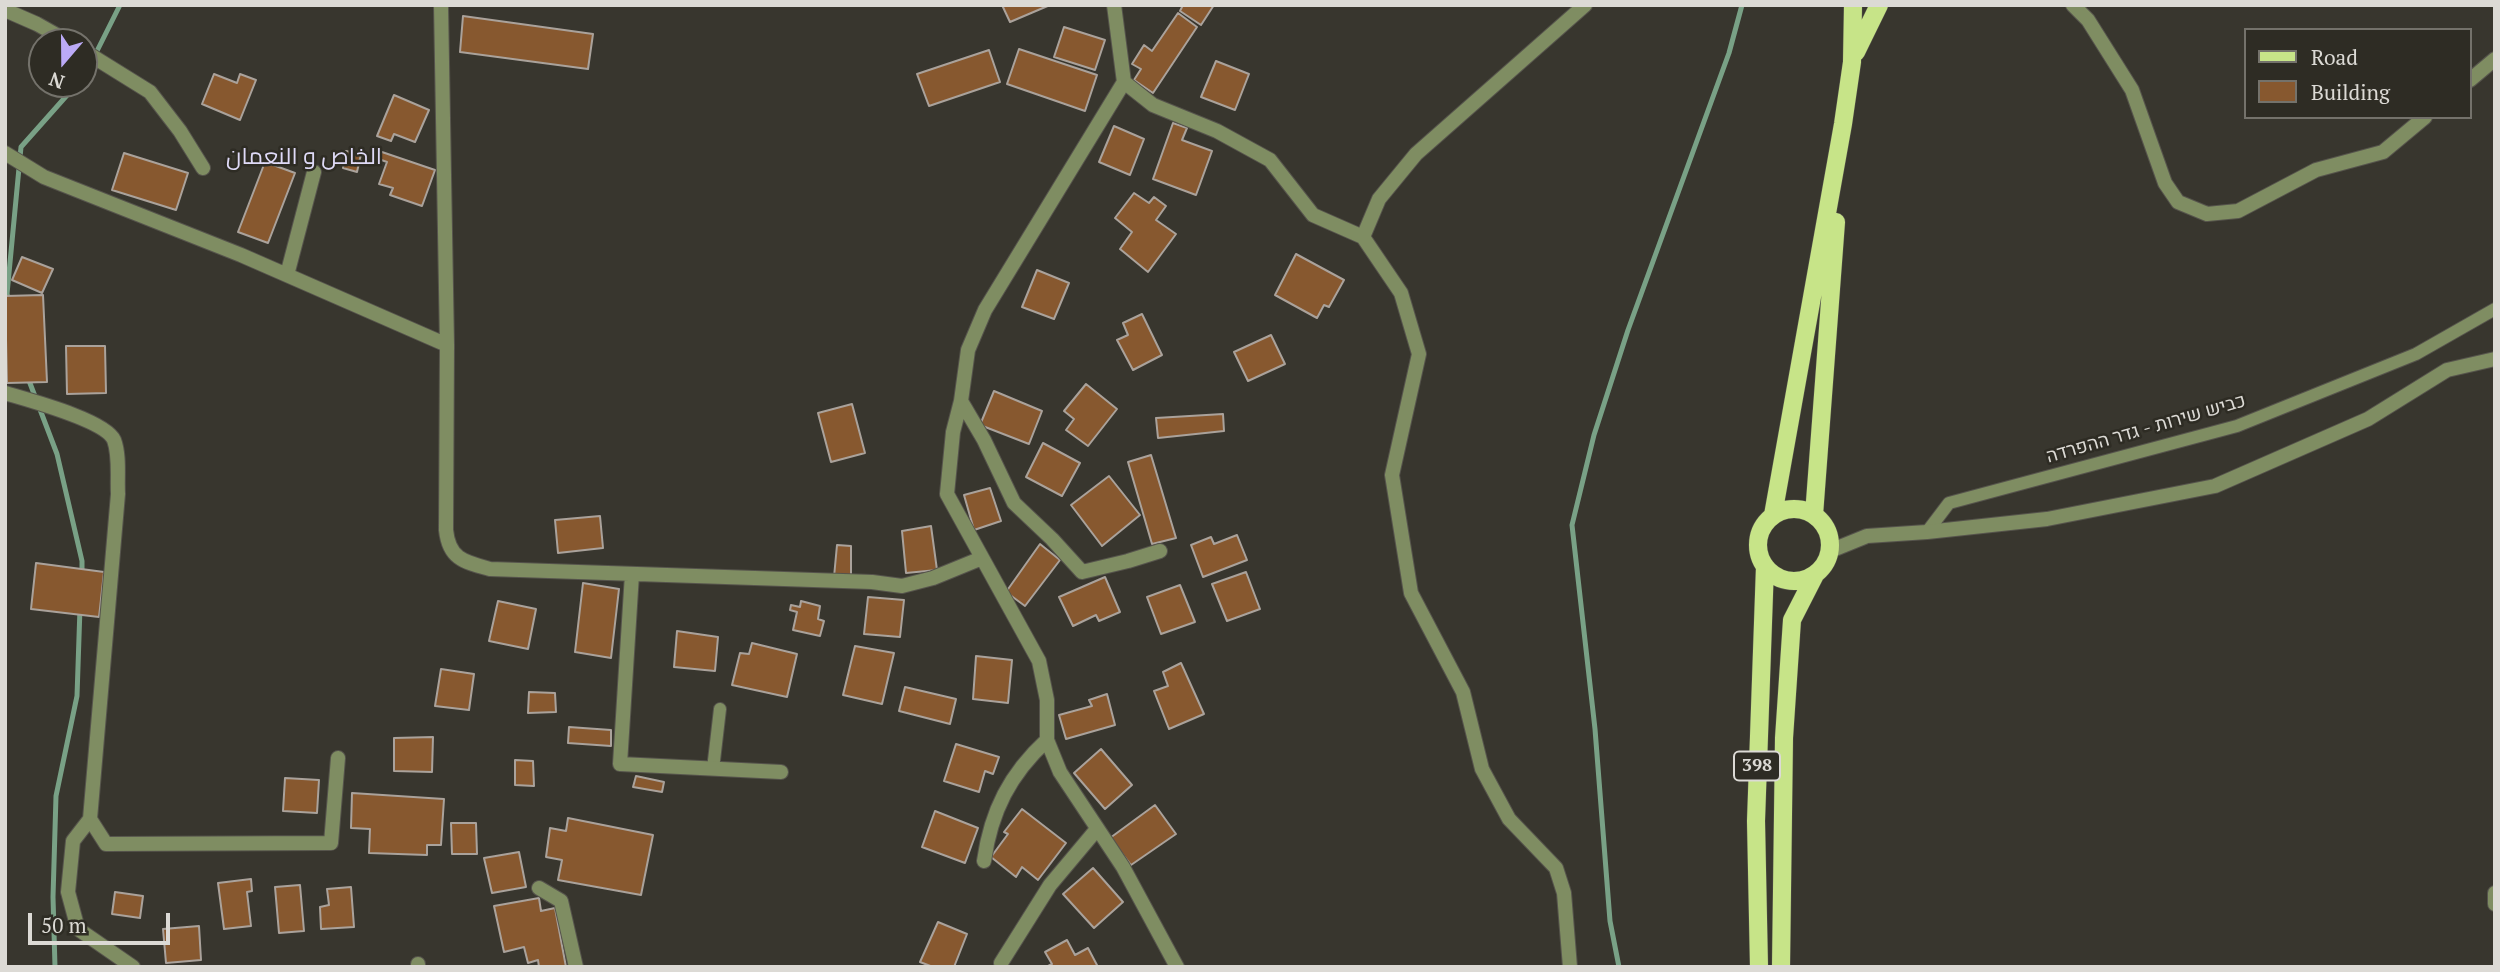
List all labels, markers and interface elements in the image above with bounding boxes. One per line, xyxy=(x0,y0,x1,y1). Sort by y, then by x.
north arrow xyxy=(28,28,98,98)
legend xyxy=(2244,28,2472,119)
text: Road xyxy=(2311,43,2358,71)
text: N xyxy=(45,67,67,96)
text: Building xyxy=(2311,78,2390,106)
district label: الخاص و النعمان xyxy=(226,143,382,171)
street label: כביש שירות - גדר ההפרדה xyxy=(2044,390,2248,468)
road number: 398 xyxy=(1734,752,1780,780)
scale bar xyxy=(32,898,173,942)
text: 50 m xyxy=(41,911,87,939)

